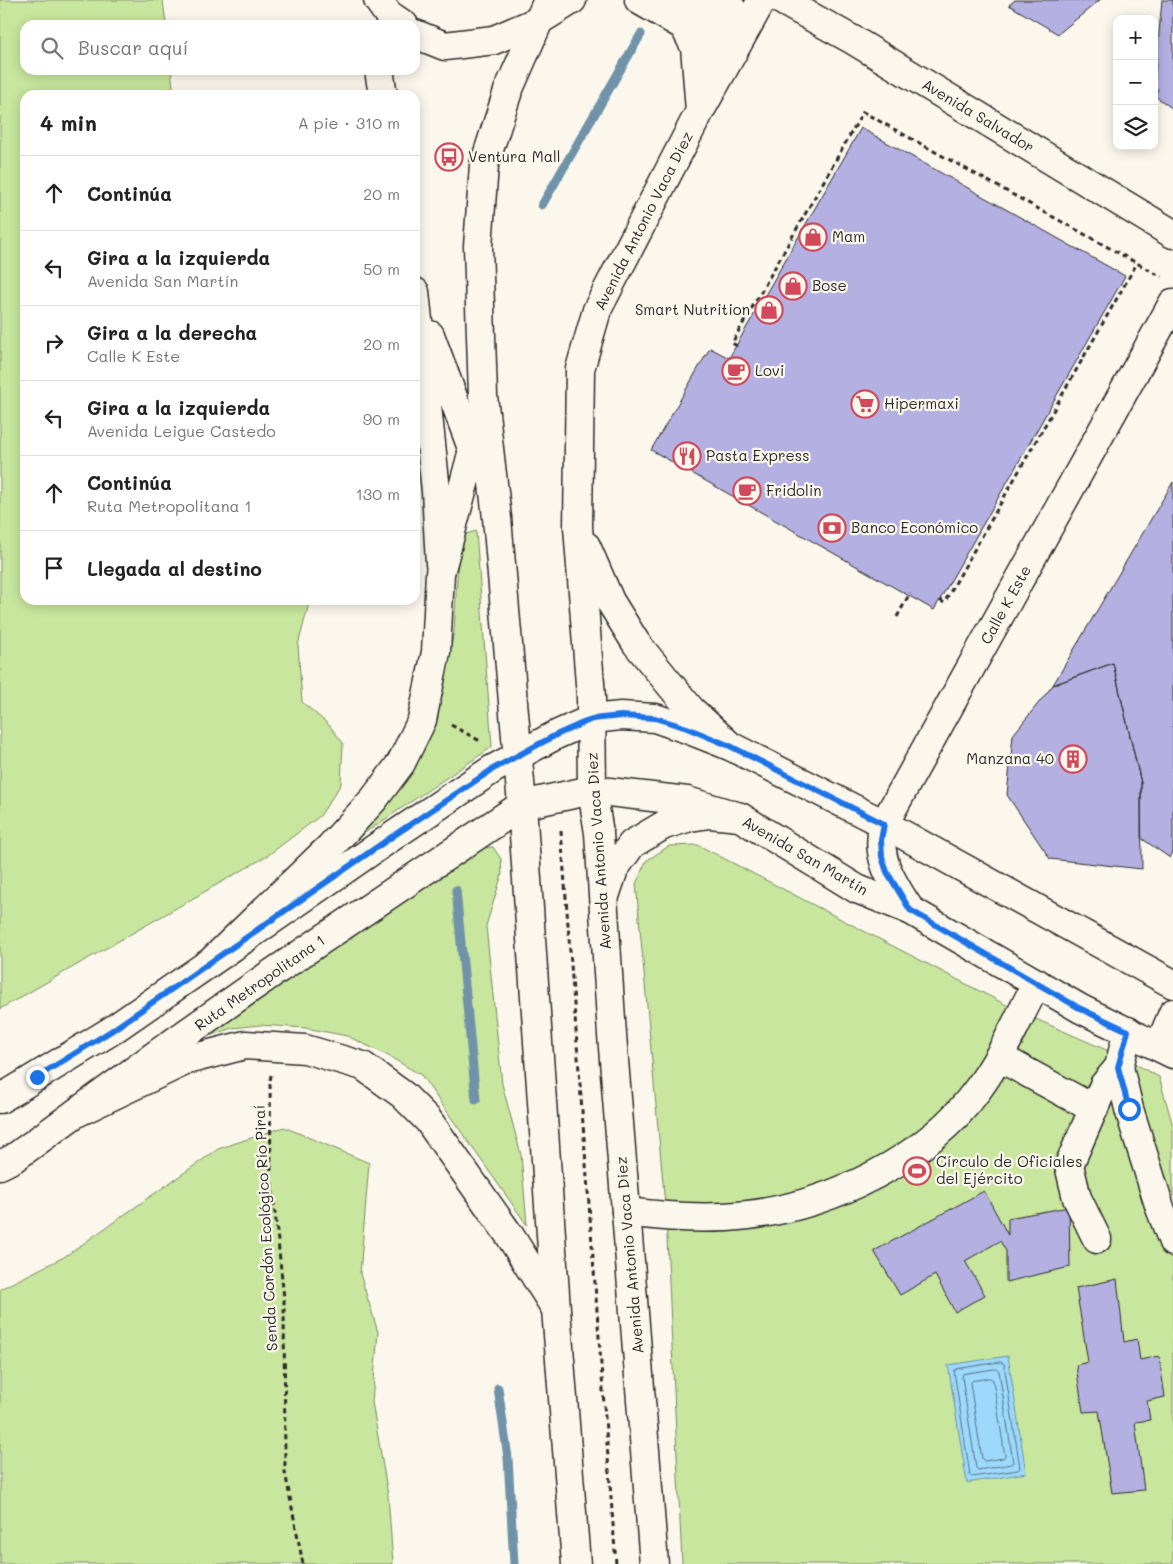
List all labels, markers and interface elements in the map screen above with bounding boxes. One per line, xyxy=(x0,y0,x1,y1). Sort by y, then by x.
map controls xyxy=(1113,15,1158,150)
button: + xyxy=(1113,15,1158,60)
search box xyxy=(20,20,420,75)
icon: search xyxy=(38,34,66,62)
text: Buscar aquí xyxy=(78,35,188,60)
button: − xyxy=(1113,60,1158,105)
street label: Avenida Salvador xyxy=(919,74,1038,157)
button: layers xyxy=(1113,105,1158,150)
text: 4 min xyxy=(40,109,97,136)
text: A pie · 310 m xyxy=(298,112,400,133)
street label: Avenida Antonio Vaca Diez xyxy=(589,128,697,313)
bus stop icon: Ventura Mall xyxy=(434,142,464,172)
place label: Ventura Mall xyxy=(468,146,561,166)
icon: ahead xyxy=(40,179,68,207)
text: Continúa xyxy=(87,181,172,206)
text: 20 m xyxy=(363,183,400,204)
shop icon: Mam xyxy=(798,222,828,252)
place label: Mam xyxy=(832,226,865,246)
text: Gira a la izquierda xyxy=(87,245,270,270)
icon: left xyxy=(40,254,68,282)
text: 50 m xyxy=(363,258,400,279)
text: Avenida San Martín xyxy=(87,270,238,291)
shop icon: Bose xyxy=(778,271,808,301)
place label: Bose xyxy=(812,275,847,295)
shop icon: Smart Nutrition xyxy=(754,295,784,325)
place label: Smart Nutrition xyxy=(635,299,750,319)
text: Gira a la derecha xyxy=(87,320,257,345)
icon: right xyxy=(40,329,68,357)
text: 20 m xyxy=(363,333,400,354)
text: Calle K Este xyxy=(87,345,180,366)
cafe icon: Lovi xyxy=(721,356,751,386)
place label: Lovi xyxy=(755,360,784,380)
supermarket icon: Hipermaxi xyxy=(850,389,880,419)
place label: Hipermaxi xyxy=(884,393,959,413)
text: Gira a la izquierda xyxy=(87,395,270,420)
icon: left xyxy=(40,404,68,432)
text: 90 m xyxy=(363,408,400,429)
text: Avenida Leigue Castedo xyxy=(87,420,276,441)
restaurant icon: Pasta Express xyxy=(672,441,702,471)
place label: Pasta Express xyxy=(706,445,809,465)
text: Continúa xyxy=(87,470,172,495)
cafe icon: Fridolin xyxy=(732,476,762,506)
icon: ahead xyxy=(40,479,68,507)
place label: Fridolin xyxy=(766,480,822,500)
text: 130 m xyxy=(356,483,400,504)
text: Ruta Metropolitana 1 xyxy=(87,495,252,516)
bank icon: Banco Económico xyxy=(817,513,847,543)
place label: Banco Económico xyxy=(851,517,978,537)
icon: arrive xyxy=(40,554,68,582)
text: Llegada al destino xyxy=(87,556,262,581)
street label: Calle K Este xyxy=(975,561,1035,648)
building icon: Manzana 40 xyxy=(1058,744,1088,774)
place label: Manzana 40 xyxy=(966,748,1054,768)
street label: Avenida Antonio Vaca Diez xyxy=(581,752,615,950)
street label: Avenida San Martín xyxy=(739,811,872,899)
street label: Ruta Metropolitana 1 xyxy=(190,930,328,1035)
route end xyxy=(26,1066,49,1089)
route start xyxy=(1118,1098,1141,1121)
street label: Senda Cordón Ecológico Río Piraí xyxy=(249,1104,281,1352)
place label: Círculo de Oficiales del Ejército xyxy=(936,1151,1082,1188)
street label: Avenida Antonio Vaca Diez xyxy=(610,1156,648,1355)
sports icon: Círculo de Oficiales del Ejército xyxy=(902,1156,932,1186)

